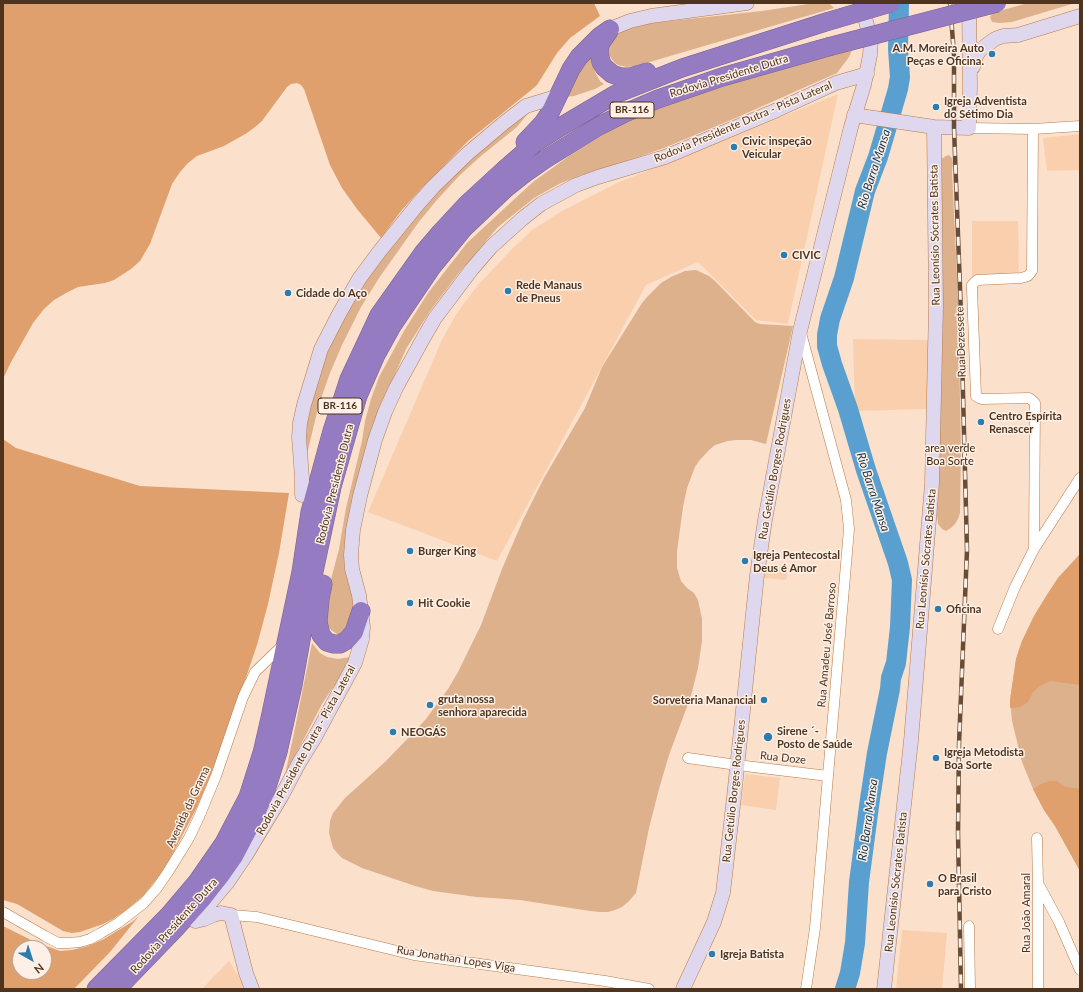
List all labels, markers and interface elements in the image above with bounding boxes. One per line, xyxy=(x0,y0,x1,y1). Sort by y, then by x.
place label: A.M. Moreira Auto Peças e Oficina. xyxy=(893,41,984,67)
marker: A.M. Moreira Auto Peças e Oficina. xyxy=(987,49,997,59)
street label: Rodovia Presidente Dutra xyxy=(668,52,790,100)
street label: Rodovia Presidente Dutra - Pista Lateral xyxy=(652,78,834,166)
place label: Igreja Adventista do Sétimo Dia xyxy=(944,94,1027,120)
road number: BR-116 xyxy=(610,102,654,118)
marker: Igreja Adventista do Sétimo Dia xyxy=(931,102,941,112)
water label: Rio Barra Mansa xyxy=(854,128,894,210)
place label: Civic inspeção Veicular xyxy=(742,134,812,160)
marker: Civic inspeção Veicular xyxy=(729,142,739,152)
street label: Rua Leonísio Sócrates Batista xyxy=(927,164,943,306)
place label: CIVIC xyxy=(792,248,821,262)
marker: CIVIC xyxy=(779,250,789,260)
place label: Rede Manaus de Pneus xyxy=(516,278,582,304)
place label: Cidade do Aço xyxy=(296,286,367,300)
marker: Rede Manaus de Pneus xyxy=(503,286,513,296)
marker: Cidade do Aço xyxy=(283,288,293,298)
street label: Rua Dezessete xyxy=(953,306,969,378)
street label: Rua Getúlio Borges Rodrigues xyxy=(756,397,794,541)
road number: BR-116 xyxy=(318,398,362,414)
place label: Centro Espírita Renascer xyxy=(989,409,1062,435)
marker: Centro Espírita Renascer xyxy=(976,417,986,427)
street label: Rodovia Presidente Dutra xyxy=(314,423,356,545)
park label: area verde Boa Sorte xyxy=(925,441,975,467)
water label: Rio Barra Mansa xyxy=(853,451,893,533)
street label: Rua Leonísio Sócrates Batista xyxy=(913,488,939,630)
place label: Burger King xyxy=(418,544,476,558)
marker: Burger King xyxy=(405,546,415,556)
place label: Igreja Pentecostal Deus é Amor xyxy=(753,548,840,574)
marker: Igreja Pentecostal Deus é Amor xyxy=(740,556,750,566)
street label: Rua Amadeu José Barroso xyxy=(815,582,839,708)
place label: Hit Cookie xyxy=(418,596,470,610)
marker: Hit Cookie xyxy=(405,598,415,608)
place label: Oficina xyxy=(946,602,981,616)
marker: Oficina xyxy=(933,604,943,614)
street label: Rodovia Presidente Dutra - Pista Lateral xyxy=(254,663,358,837)
place label: gruta nossa senhora aparecida xyxy=(438,692,527,718)
place label: Sorveteria Manancial xyxy=(653,693,756,707)
marker: Sorveteria Manancial xyxy=(759,695,769,705)
marker: gruta nossa senhora aparecida xyxy=(425,700,435,710)
street label: Rua Getúlio Borges Rodrigues xyxy=(720,719,748,863)
place label: Sirene ´- Posto de Saúde xyxy=(777,724,852,750)
place label: NEOGÁS xyxy=(401,725,446,739)
marker: NEOGÁS xyxy=(388,727,398,737)
marker: Sirene ´- Posto de Saúde xyxy=(762,731,774,743)
place label: Igreja Metodista Boa Sorte xyxy=(944,745,1024,771)
street label: Rua Doze xyxy=(759,749,807,767)
marker: Igreja Metodista Boa Sorte xyxy=(931,753,941,763)
street label: Avenida da Grama xyxy=(163,764,213,850)
water label: Rio Barra Mansa xyxy=(855,778,881,862)
street label: Rua Leonísio Sócrates Batista xyxy=(882,811,910,953)
place label: O Brasil para Cristo xyxy=(938,871,991,897)
street label: Rua João Amaral xyxy=(1019,873,1033,953)
street label: Rodovia Presidente Dutra xyxy=(128,876,220,976)
marker: O Brasil para Cristo xyxy=(925,879,935,889)
north arrow xyxy=(12,940,52,980)
street label: Rua Jonathan Lopes Viga xyxy=(396,943,516,975)
place label: Igreja Batista xyxy=(720,947,784,961)
marker: Igreja Batista xyxy=(707,949,717,959)
text: N xyxy=(32,961,47,977)

